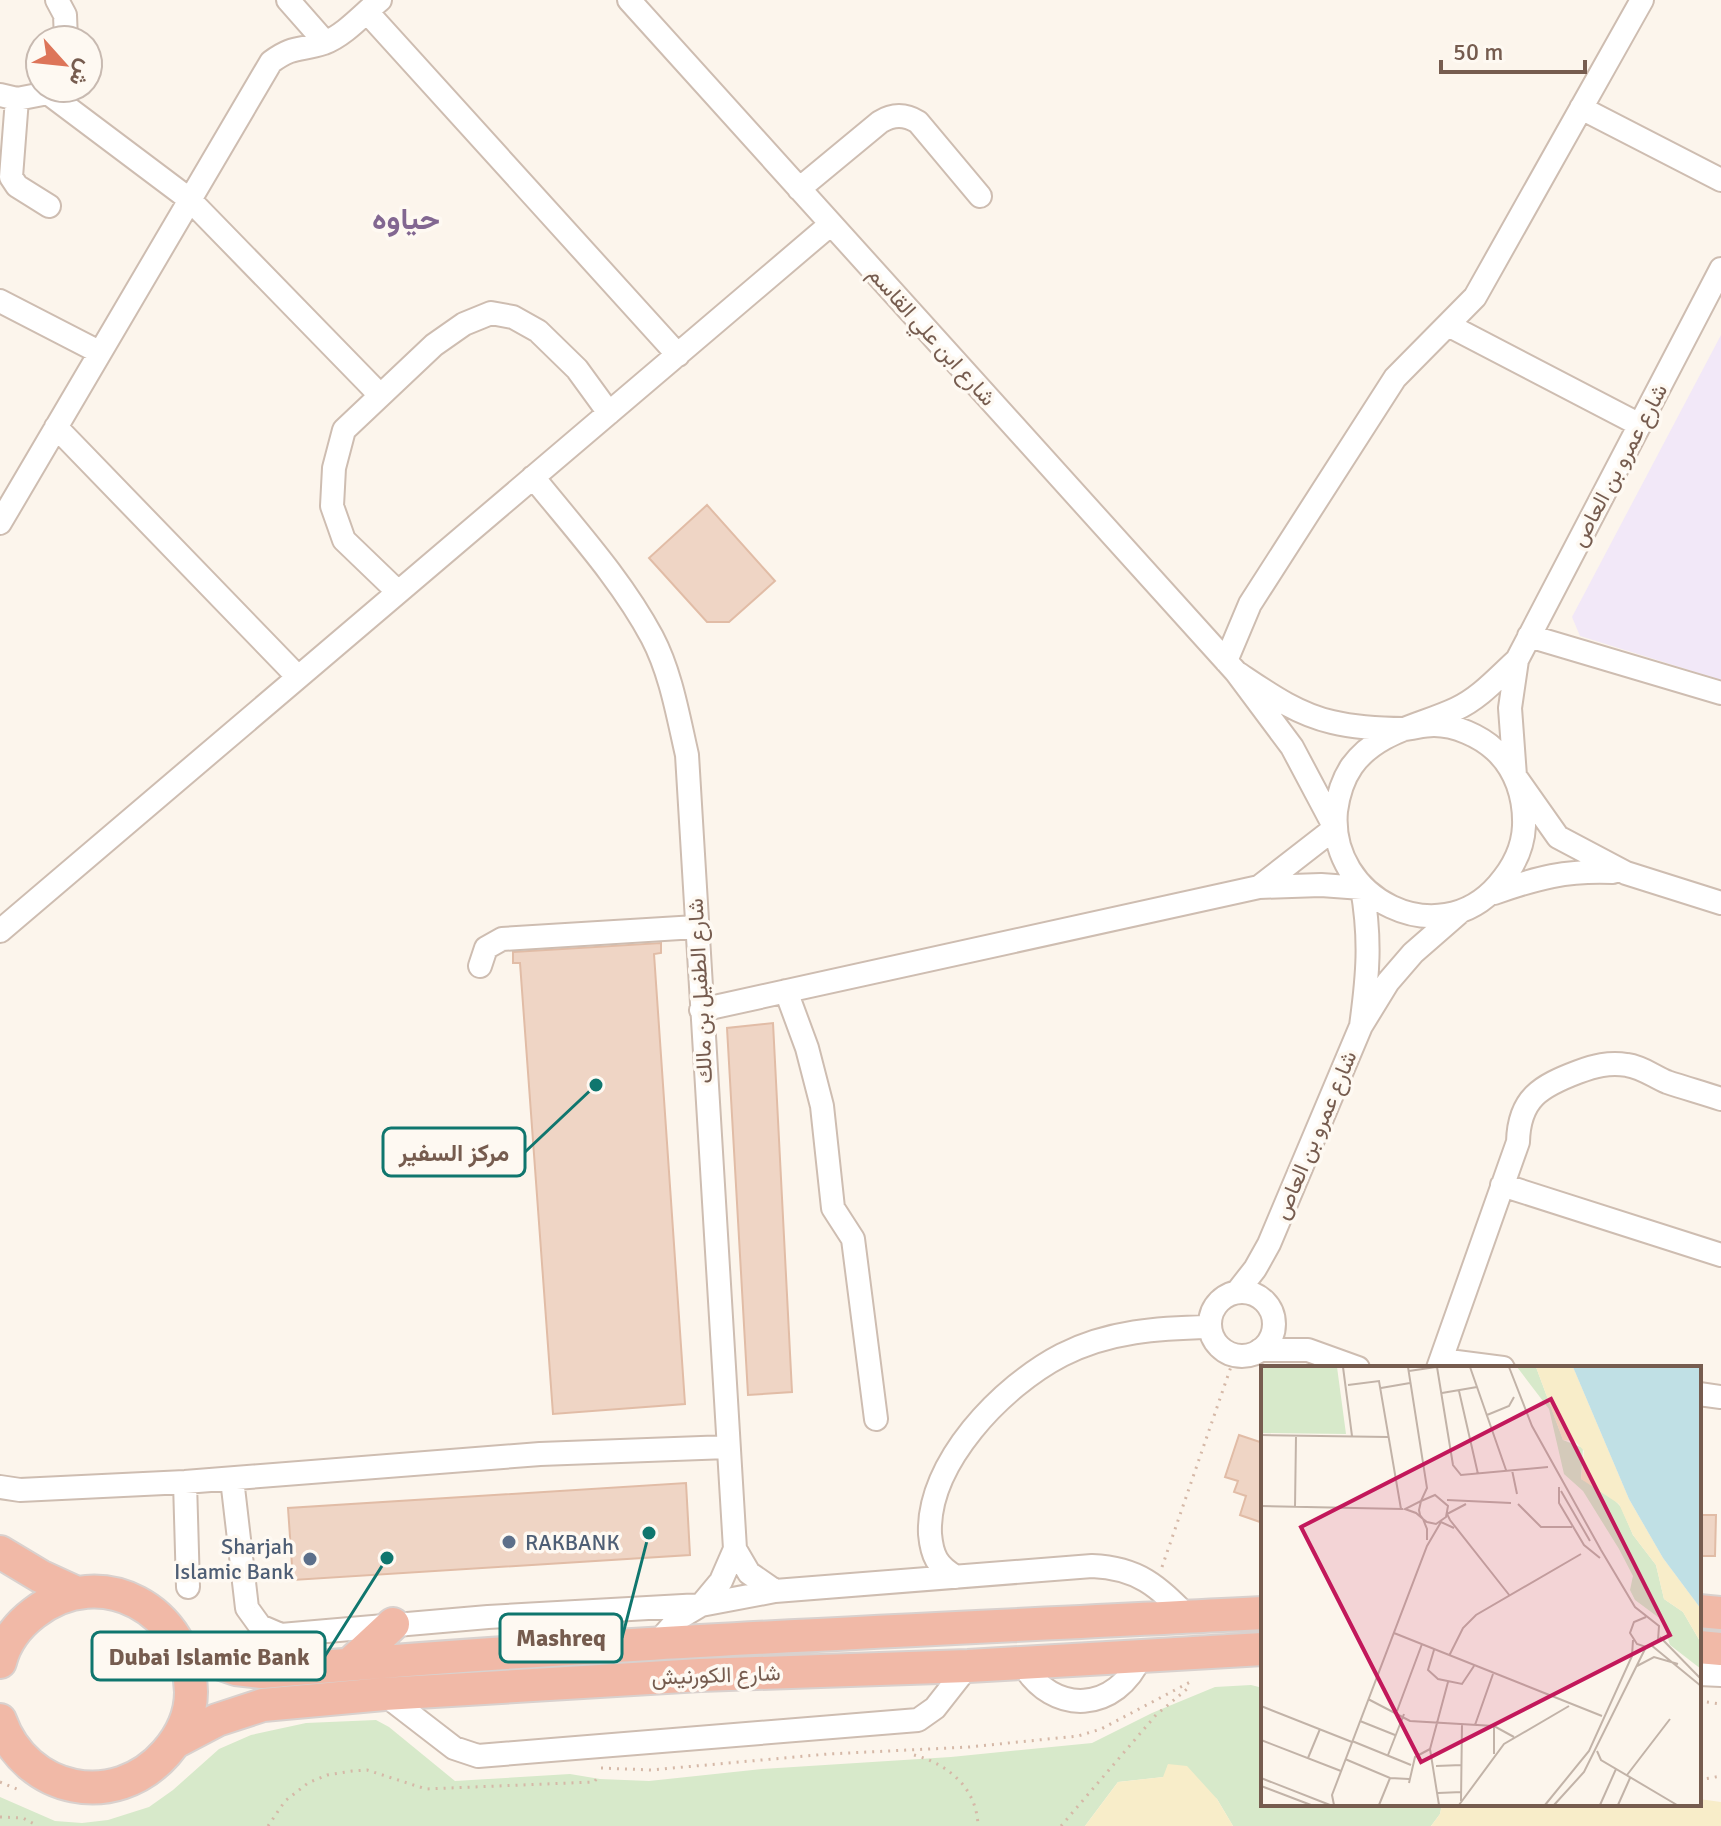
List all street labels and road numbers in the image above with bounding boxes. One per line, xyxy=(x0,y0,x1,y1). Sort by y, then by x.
street label: شارع ابن علي القاسم xyxy=(859,261,1002,415)
street label: شارع عمرو بن العاص xyxy=(1565,379,1674,551)
street label: شارع الطفيل بن مالك xyxy=(682,898,719,1084)
street label: شارع عمرو بن العاص xyxy=(1267,1047,1364,1224)
street label: شارع الكورنيش xyxy=(651,1659,781,1692)

